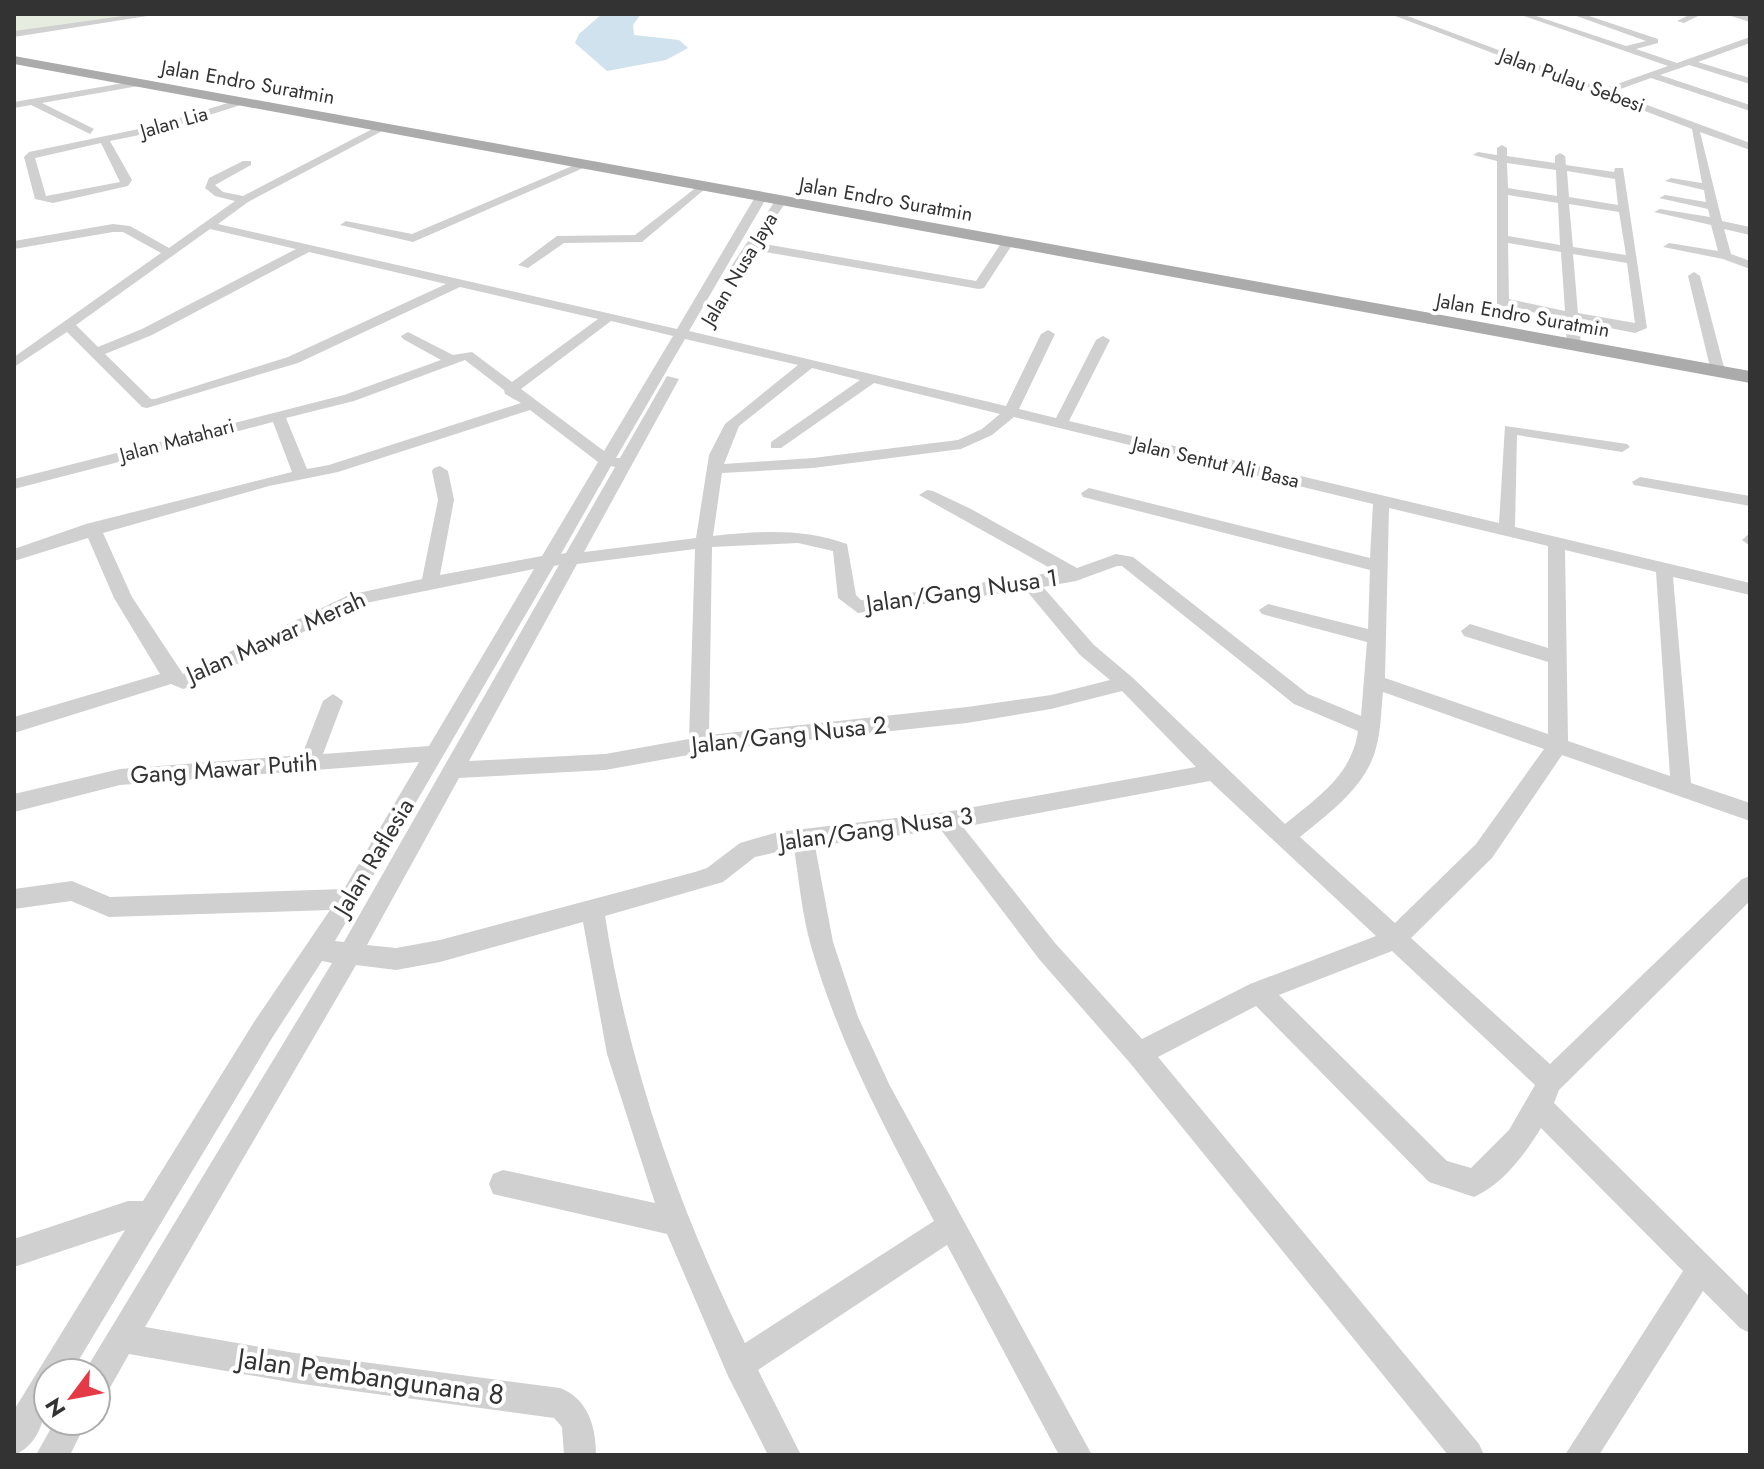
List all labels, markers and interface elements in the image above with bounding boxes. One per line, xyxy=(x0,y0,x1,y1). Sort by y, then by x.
street label: Jalan Pulau Sebesi xyxy=(1492,40,1649,120)
street label: Jalan Endro Suratmin xyxy=(156,52,337,112)
street label: Jalan Lia xyxy=(134,99,211,147)
street label: Jalan Endro Suratmin xyxy=(794,169,975,229)
street label: Jalan Nusa Jaya xyxy=(693,207,785,334)
street label: Jalan Endro Suratmin xyxy=(1431,285,1612,345)
street label: Jalan Matahari xyxy=(114,411,238,470)
street label: Jalan Sentut Ali Basa xyxy=(1127,429,1302,496)
street label: Jalan/Gang Nusa 1 xyxy=(861,560,1060,622)
street label: Jalan Mawar Merah xyxy=(178,581,371,693)
street label: Jalan/Gang Nusa 2 xyxy=(687,707,888,762)
street label: Gang Mawar Putih xyxy=(129,744,319,793)
street label: Jalan Raflesia xyxy=(323,791,422,925)
street label: Jalan/Gang Nusa 3 xyxy=(774,798,975,860)
street label: Jalan Pembangunana 8 xyxy=(231,1337,507,1415)
north arrow xyxy=(32,1357,112,1437)
text: N xyxy=(37,1392,73,1423)

